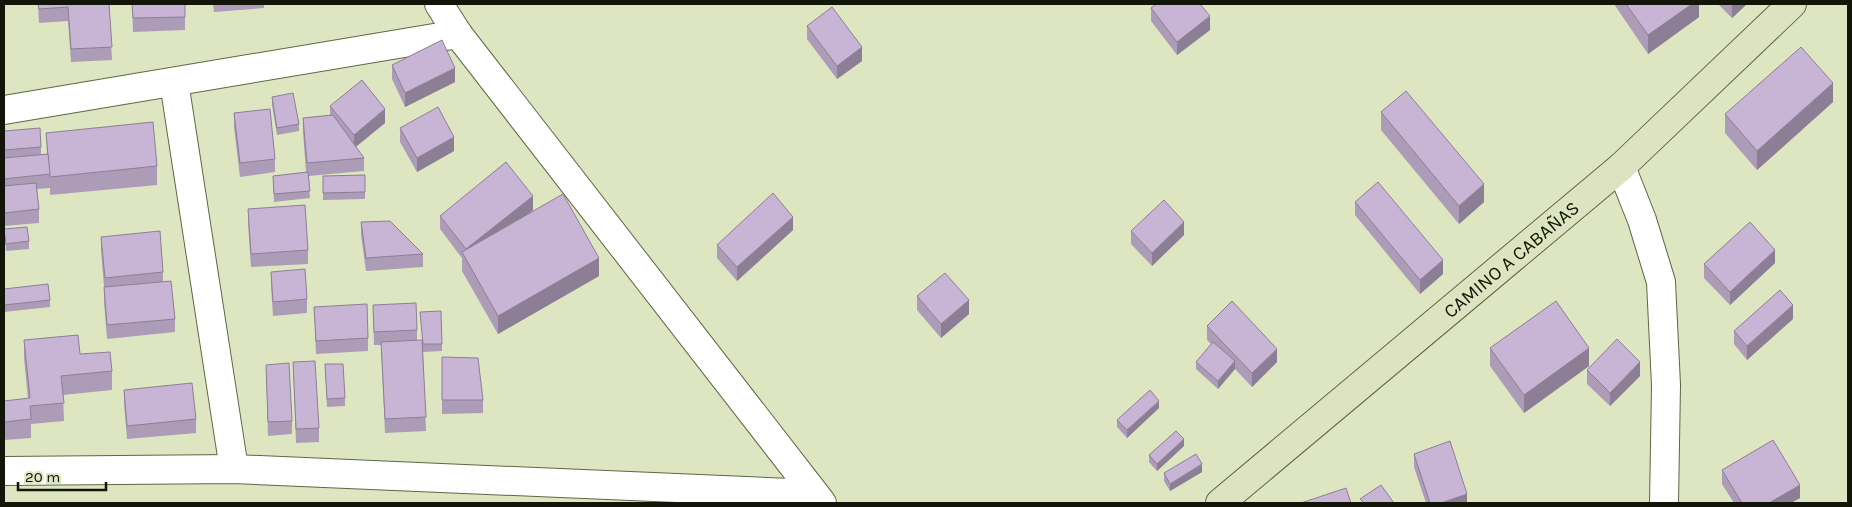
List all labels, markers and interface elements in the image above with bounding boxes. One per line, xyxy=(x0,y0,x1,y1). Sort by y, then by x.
street label: CAMINO A CABAÑAS xyxy=(1440,197,1584,323)
scale bar xyxy=(18,460,105,492)
text: 20 m xyxy=(25,468,60,486)

